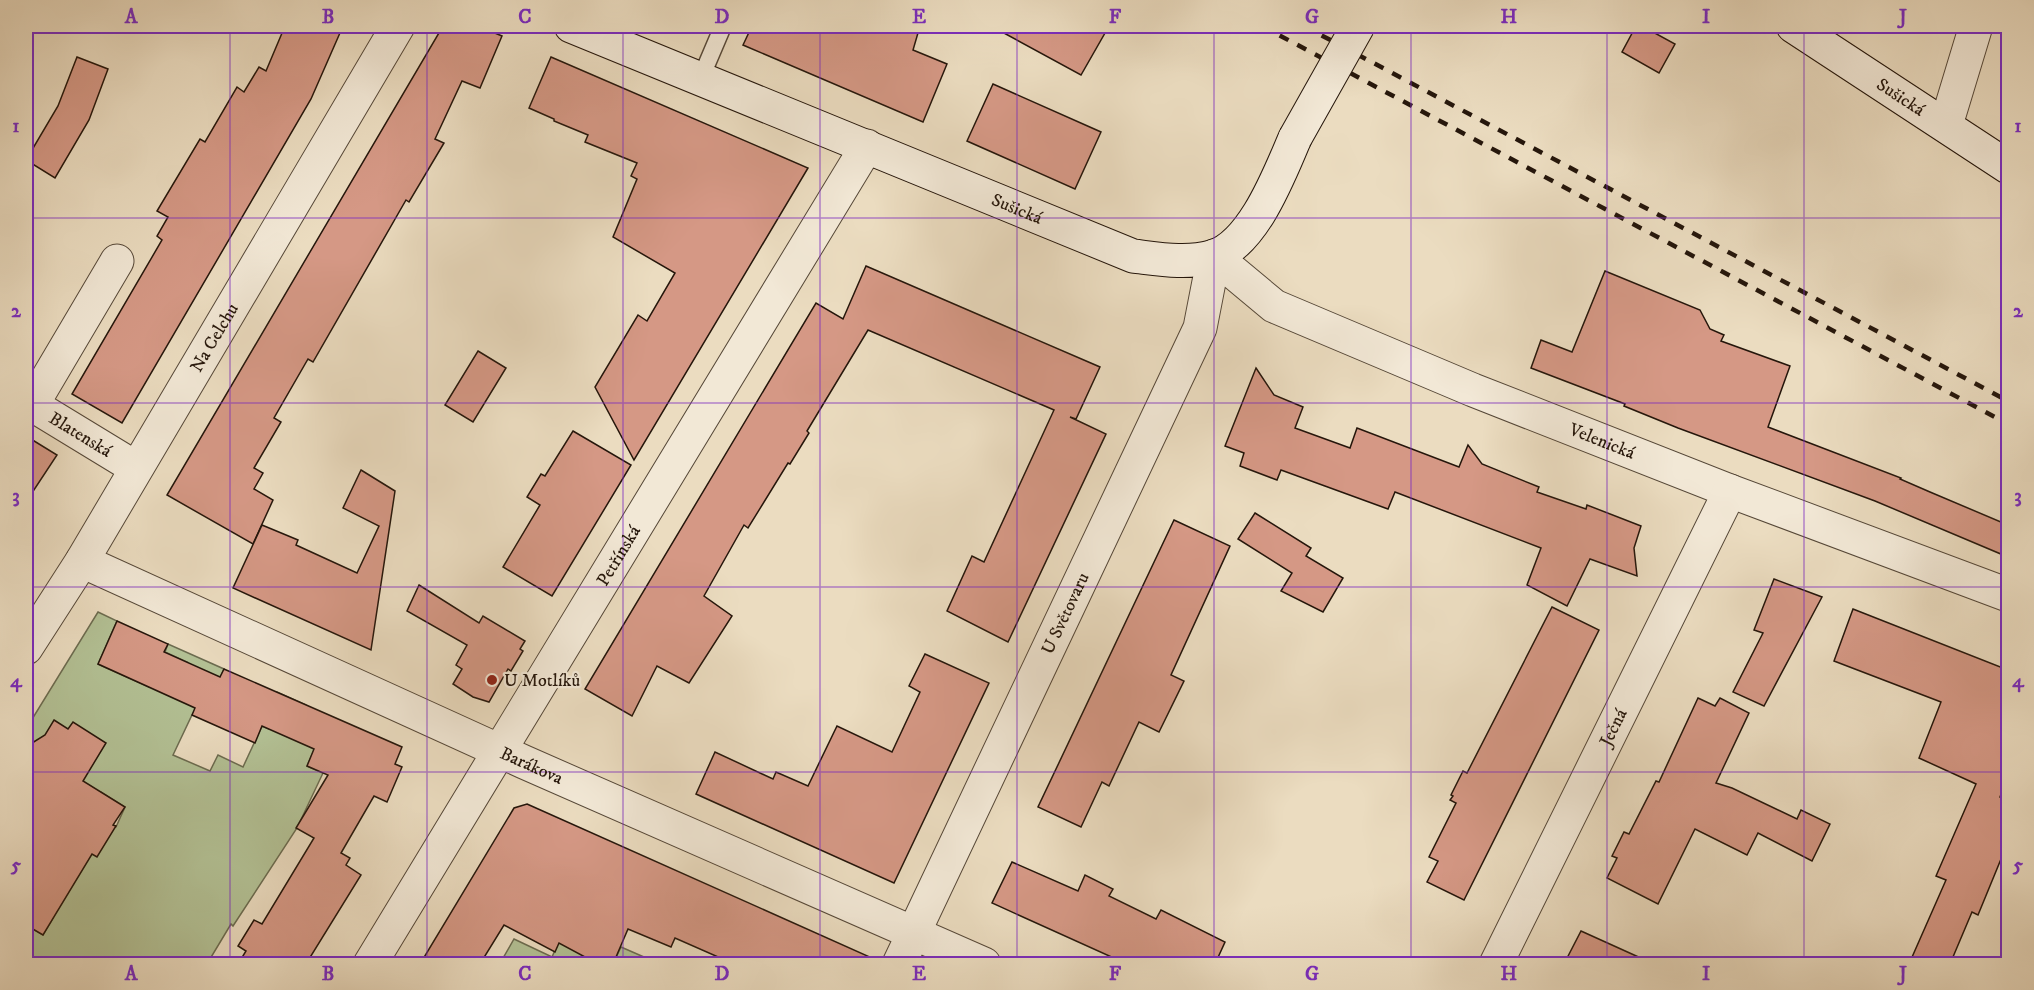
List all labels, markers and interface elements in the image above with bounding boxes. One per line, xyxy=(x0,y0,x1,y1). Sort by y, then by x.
text: A xyxy=(124,5,139,30)
text: B xyxy=(322,5,334,30)
text: C xyxy=(518,5,532,30)
text: D xyxy=(715,5,730,30)
text: E xyxy=(912,5,926,30)
text: F xyxy=(1109,5,1122,30)
text: G xyxy=(1305,5,1319,30)
text: H xyxy=(1501,5,1518,30)
text: I xyxy=(1702,5,1710,30)
text: J xyxy=(1897,5,1907,30)
street label: Sušická xyxy=(1872,74,1929,122)
text: 1 xyxy=(12,114,20,139)
text: 1 xyxy=(2014,114,2022,139)
street label: Sušická xyxy=(988,189,1046,230)
text: 2 xyxy=(11,299,22,324)
street label: Na Celchu xyxy=(186,299,244,377)
text: 2 xyxy=(2013,299,2024,324)
street label: Blatenská xyxy=(45,408,116,463)
street label: Velenická xyxy=(1565,418,1638,465)
text: 3 xyxy=(12,484,20,509)
text: 3 xyxy=(2014,484,2022,509)
street label: Petřínská xyxy=(592,521,646,590)
street label: U Světovaru xyxy=(1037,569,1095,658)
text: 4 xyxy=(10,669,23,694)
text: 4 xyxy=(2012,669,2025,694)
place label: U Motlíků xyxy=(504,670,580,692)
marker: U Motlíků xyxy=(485,673,499,687)
street label: Ječná xyxy=(1595,705,1633,752)
street label: Barákova xyxy=(496,743,567,790)
text: 5 xyxy=(10,853,21,878)
text: 5 xyxy=(2012,853,2023,878)
text: A xyxy=(124,962,139,987)
text: B xyxy=(322,962,334,987)
text: C xyxy=(518,962,532,987)
text: D xyxy=(715,962,730,987)
text: E xyxy=(912,962,926,987)
text: F xyxy=(1109,962,1122,987)
text: G xyxy=(1305,962,1319,987)
text: H xyxy=(1501,962,1518,987)
text: I xyxy=(1702,962,1710,987)
text: J xyxy=(1897,962,1907,987)

